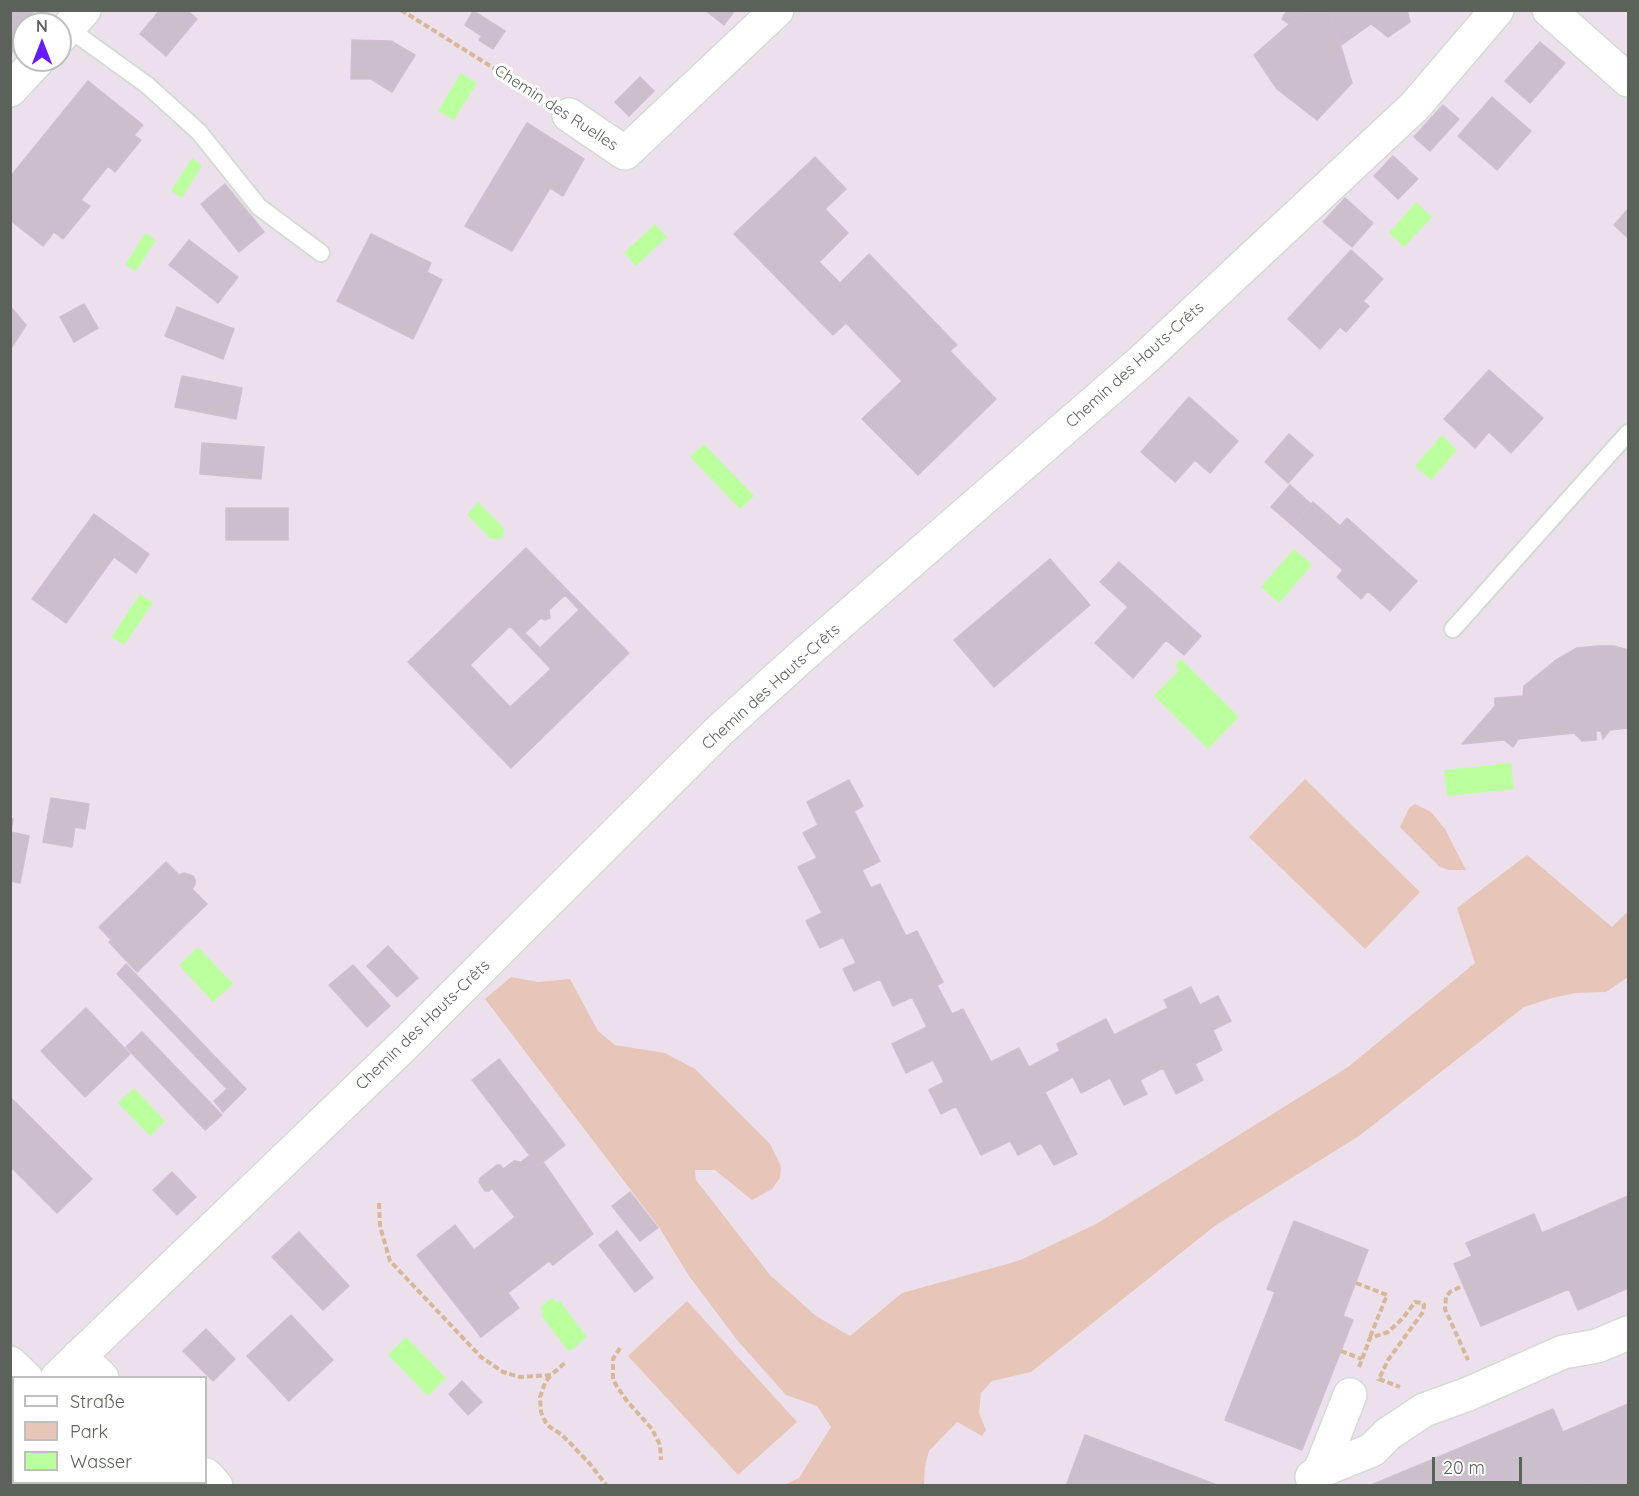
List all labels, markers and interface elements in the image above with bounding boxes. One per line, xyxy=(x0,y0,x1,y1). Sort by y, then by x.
north arrow xyxy=(12,12,72,72)
text: N xyxy=(36,16,48,36)
street label: Chemin des Ruelles xyxy=(491,61,621,155)
street label: Chemin des Hauts-Crêts xyxy=(1062,298,1208,432)
street label: Chemin des Hauts-Crêts xyxy=(698,620,844,754)
street label: Chemin des Hauts-Crêts xyxy=(352,956,494,1094)
legend xyxy=(12,1376,207,1484)
text: Straße xyxy=(70,1390,125,1413)
text: Park xyxy=(70,1420,108,1443)
scale bar xyxy=(1435,1445,1525,1483)
text: Wasser xyxy=(70,1450,132,1473)
text: 20 m xyxy=(1443,1456,1485,1479)

